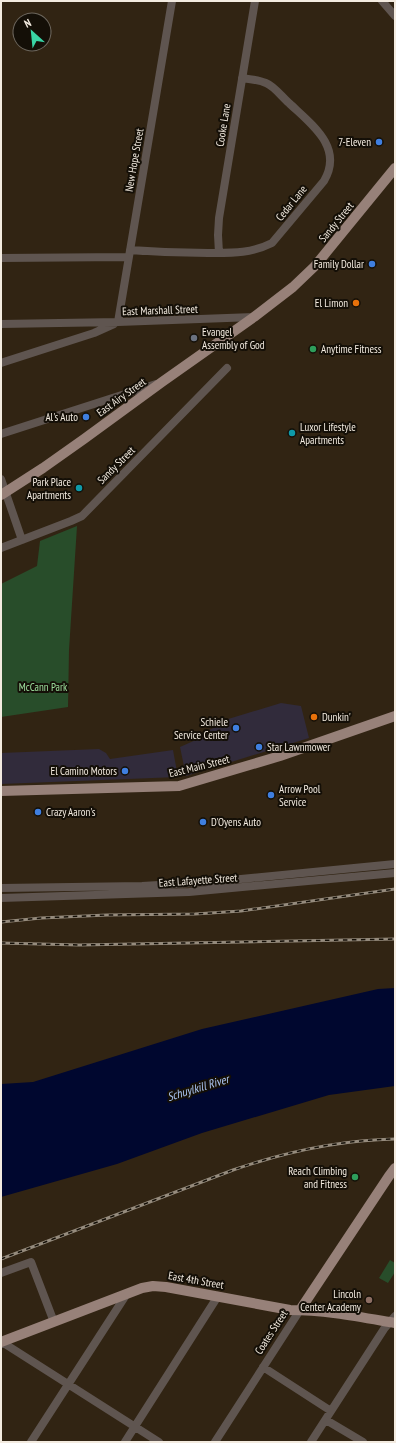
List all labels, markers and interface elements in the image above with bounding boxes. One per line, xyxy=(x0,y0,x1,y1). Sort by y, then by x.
north arrow xyxy=(12,12,52,52)
text: N xyxy=(22,15,33,31)
street label: Cooke Lane xyxy=(213,102,233,148)
street label: New Hope Street xyxy=(122,127,146,193)
place label: 7-Eleven xyxy=(338,135,371,149)
marker: 7-Eleven xyxy=(374,137,384,147)
street label: Cedar Lane xyxy=(272,182,310,224)
street label: Sandy Street xyxy=(316,199,356,245)
place label: Family Dollar xyxy=(314,257,364,271)
marker: Family Dollar xyxy=(367,259,377,269)
place label: El Limon xyxy=(315,296,348,310)
marker: El Limon xyxy=(351,298,361,308)
street label: East Marshall Street xyxy=(122,302,198,318)
place label: Evangel Assembly of God xyxy=(202,325,265,352)
marker: Evangel Assembly of God xyxy=(189,333,199,343)
place label: Anytime Fitness xyxy=(321,342,382,356)
marker: Anytime Fitness xyxy=(308,344,318,354)
street label: East Airy Street xyxy=(94,374,148,420)
place label: Al's Auto xyxy=(45,410,78,424)
marker: Al's Auto xyxy=(81,412,91,422)
place label: Luxor Lifestyle Apartments xyxy=(300,420,356,447)
marker: Luxor Lifestyle Apartments xyxy=(287,428,297,438)
street label: Sandy Street xyxy=(94,443,138,487)
place label: Park Place Apartments xyxy=(27,475,71,502)
marker: Park Place Apartments xyxy=(74,483,84,493)
park label: McCann Park xyxy=(19,680,68,694)
place label: Dunkin' xyxy=(322,710,351,724)
marker: Dunkin' xyxy=(309,712,319,722)
place label: Schiele Service Center xyxy=(174,715,228,742)
marker: Schiele Service Center xyxy=(231,723,241,733)
place label: Star Lawnmower xyxy=(267,740,330,754)
marker: Star Lawnmower xyxy=(254,742,264,752)
street label: East Main Street xyxy=(167,752,231,780)
place label: El Camino Motors xyxy=(50,764,117,778)
marker: El Camino Motors xyxy=(120,766,130,776)
place label: Arrow Pool Service xyxy=(279,782,321,809)
marker: Arrow Pool Service xyxy=(266,790,276,800)
place label: Crazy Aaron's xyxy=(46,805,96,819)
marker: Crazy Aaron's xyxy=(33,807,43,817)
place label: D'Oyens Auto xyxy=(211,815,261,829)
marker: D'Oyens Auto xyxy=(198,817,208,827)
street label: East Lafayette Street xyxy=(158,870,238,890)
water label: Schuylkill River xyxy=(165,1071,232,1104)
place label: Reach Climbing and Fitness xyxy=(288,1164,347,1191)
marker: Reach Climbing and Fitness xyxy=(350,1172,360,1182)
street label: East 4th Street xyxy=(167,1268,225,1292)
place label: Lincoln Center Academy xyxy=(300,1287,362,1314)
marker: Lincoln Center Academy xyxy=(364,1295,374,1305)
street label: Coates Street xyxy=(251,1307,291,1357)

